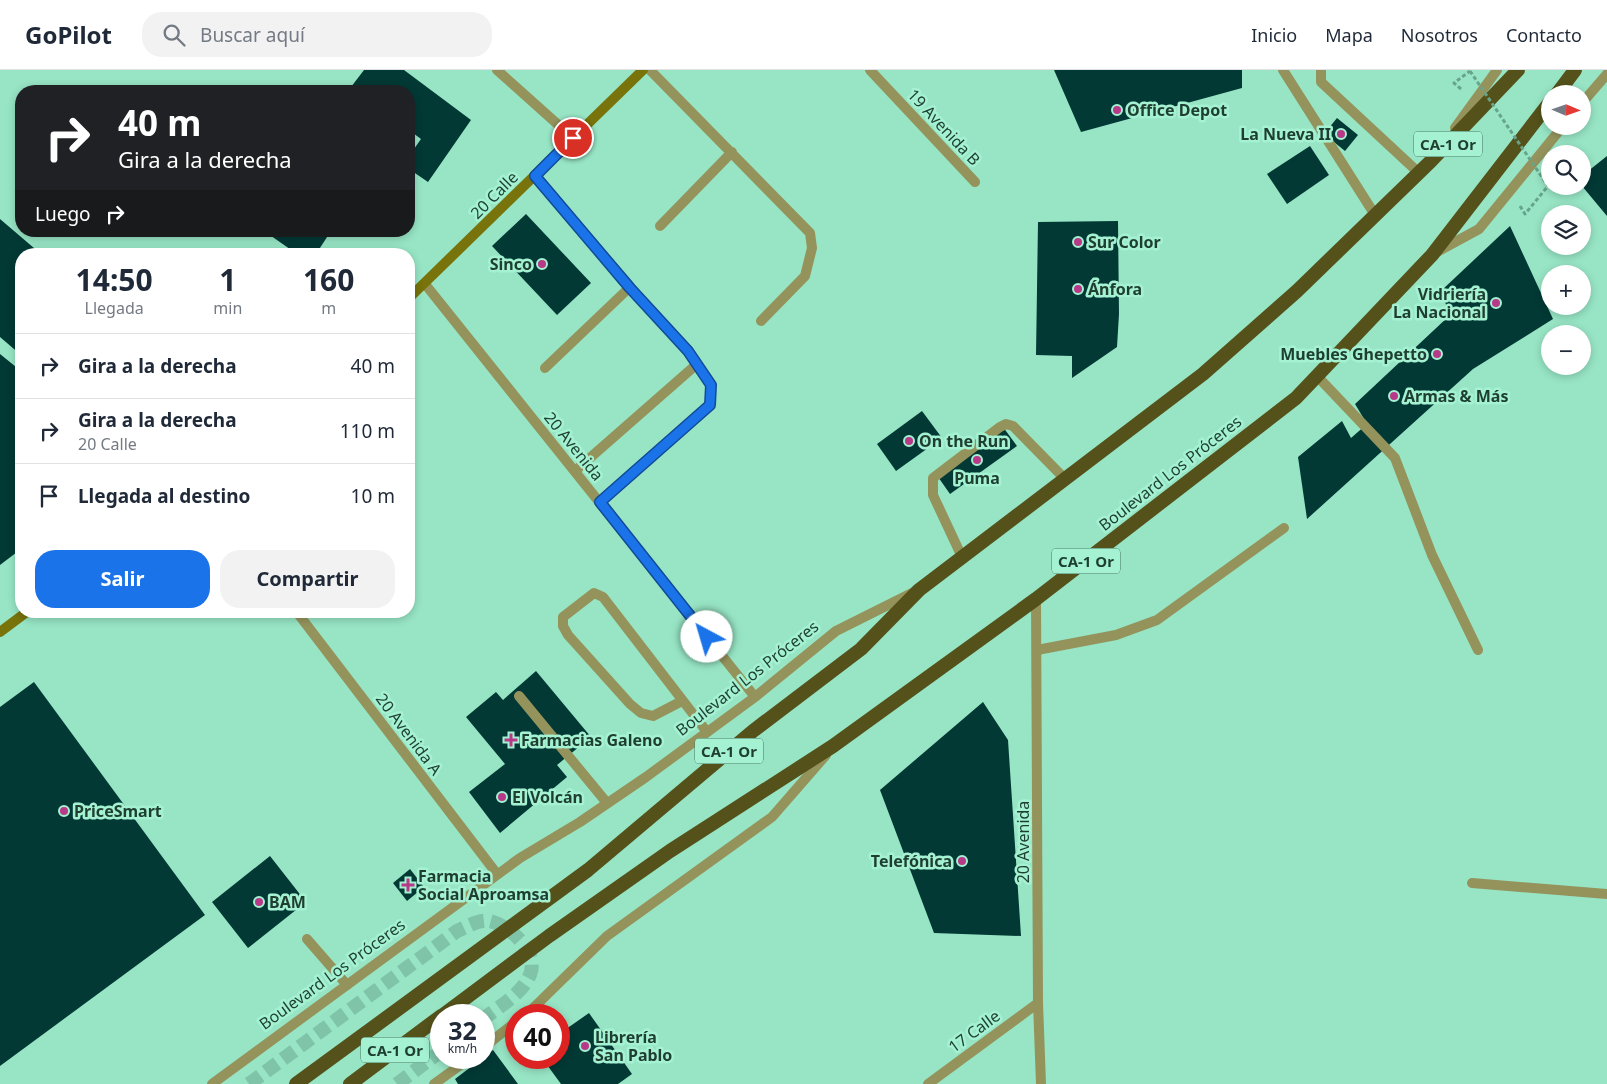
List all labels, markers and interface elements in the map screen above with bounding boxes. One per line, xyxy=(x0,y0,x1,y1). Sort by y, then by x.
search box xyxy=(142,12,492,57)
text: GoPilot xyxy=(25,18,112,51)
icon: search xyxy=(160,21,188,49)
text: Buscar aquí xyxy=(200,22,305,48)
text: Inicio xyxy=(1251,23,1297,47)
text: Mapa xyxy=(1325,23,1373,47)
text: Nosotros xyxy=(1401,23,1478,47)
text: Contacto xyxy=(1506,23,1582,47)
street label: 19 Avenida B xyxy=(903,84,985,170)
north arrow xyxy=(1541,85,1591,135)
map controls xyxy=(1541,85,1591,375)
text: 40 m xyxy=(118,99,201,146)
place label: Office Depot xyxy=(1127,99,1227,121)
marker: Office Depot xyxy=(1111,104,1123,116)
icon: right xyxy=(35,105,100,170)
pin xyxy=(552,117,594,159)
place label: La Nueva II xyxy=(1240,123,1331,145)
icon: arrive xyxy=(559,124,587,152)
marker: La Nueva II xyxy=(1335,128,1347,140)
road number: CA-1 Or xyxy=(1414,132,1482,156)
text: Gira a la derecha xyxy=(118,144,292,174)
button: search xyxy=(1541,145,1591,195)
street label: 20 Calle xyxy=(465,166,523,224)
icon: right xyxy=(101,200,129,228)
text: Luego xyxy=(35,201,91,227)
button: layers xyxy=(1541,205,1591,255)
place label: Sur Color xyxy=(1088,231,1161,253)
marker: Sur Color xyxy=(1072,236,1084,248)
place label: Sinco xyxy=(490,253,532,275)
marker: Sinco xyxy=(536,258,548,270)
text: 14:50 xyxy=(76,259,153,300)
text: 1 xyxy=(219,259,236,300)
text: 160 xyxy=(303,259,354,300)
button: + xyxy=(1541,265,1591,315)
place label: Ánfora xyxy=(1088,278,1142,300)
marker: Ánfora xyxy=(1072,283,1084,295)
place label: Vidriería La Nacional xyxy=(1393,283,1486,323)
text: Llegada xyxy=(85,297,144,319)
text: min xyxy=(213,297,242,319)
text: m xyxy=(321,297,336,319)
marker: Vidriería La Nacional xyxy=(1490,297,1502,309)
button: − xyxy=(1541,325,1591,375)
place label: Muebles Ghepetto xyxy=(1280,343,1427,365)
marker: Muebles Ghepetto xyxy=(1431,348,1443,360)
icon: right xyxy=(35,352,63,380)
text: Gira a la derecha xyxy=(78,353,237,379)
text: 40 m xyxy=(351,353,395,379)
place label: Armas & Más xyxy=(1404,385,1508,407)
marker: Armas & Más xyxy=(1388,390,1400,402)
text: Gira a la derecha xyxy=(78,407,237,433)
street label: 20 Avenida xyxy=(539,407,609,485)
street label: Boulevard Los Próceres xyxy=(1094,410,1246,536)
icon: right xyxy=(35,417,63,445)
text: 110 m xyxy=(340,418,395,444)
place label: On the Run xyxy=(919,430,1009,452)
text: 20 Calle xyxy=(78,433,137,455)
marker: On the Run xyxy=(903,435,915,447)
marker: Puma xyxy=(971,454,983,466)
place label: Puma xyxy=(954,467,1000,489)
icon: arrive xyxy=(35,482,63,510)
text: Llegada al destino xyxy=(78,483,250,509)
text: 10 m xyxy=(351,483,395,509)
road number: CA-1 Or xyxy=(1052,548,1120,574)
button: Salir xyxy=(35,550,210,608)
button: Compartir xyxy=(220,550,395,608)
position arrow xyxy=(680,610,732,662)
street label: Boulevard Los Próceres xyxy=(671,615,823,741)
street label: 20 Avenida A xyxy=(371,689,447,780)
place label: Farmacias Galeno xyxy=(521,729,662,751)
marker: Farmacias Galeno xyxy=(505,734,517,746)
road number: CA-1 Or xyxy=(695,738,763,764)
place label: El Volcán xyxy=(512,786,583,808)
marker: El Volcán xyxy=(496,791,508,803)
place label: PriceSmart xyxy=(74,800,162,822)
street label: 20 Avenida xyxy=(1012,801,1034,883)
marker: PriceSmart xyxy=(58,805,70,817)
place label: Telefónica xyxy=(871,850,952,872)
marker: Telefónica xyxy=(956,855,968,867)
place label: Farmacia Social Aproamsa xyxy=(418,865,549,905)
marker: Farmacia Social Aproamsa xyxy=(402,879,414,891)
place label: BAM xyxy=(269,891,306,913)
marker: BAM xyxy=(253,896,265,908)
street label: Boulevard Los Próceres xyxy=(255,914,409,1034)
speed limit sign: 40 xyxy=(505,1004,570,1069)
street label: 17 Calle xyxy=(944,1005,1004,1057)
text: 32 xyxy=(448,1013,477,1047)
place label: Librería San Pablo xyxy=(595,1026,672,1066)
road number: CA-1 Or xyxy=(361,1038,429,1062)
text: km/h xyxy=(448,1040,477,1057)
marker: Librería San Pablo xyxy=(579,1040,591,1052)

